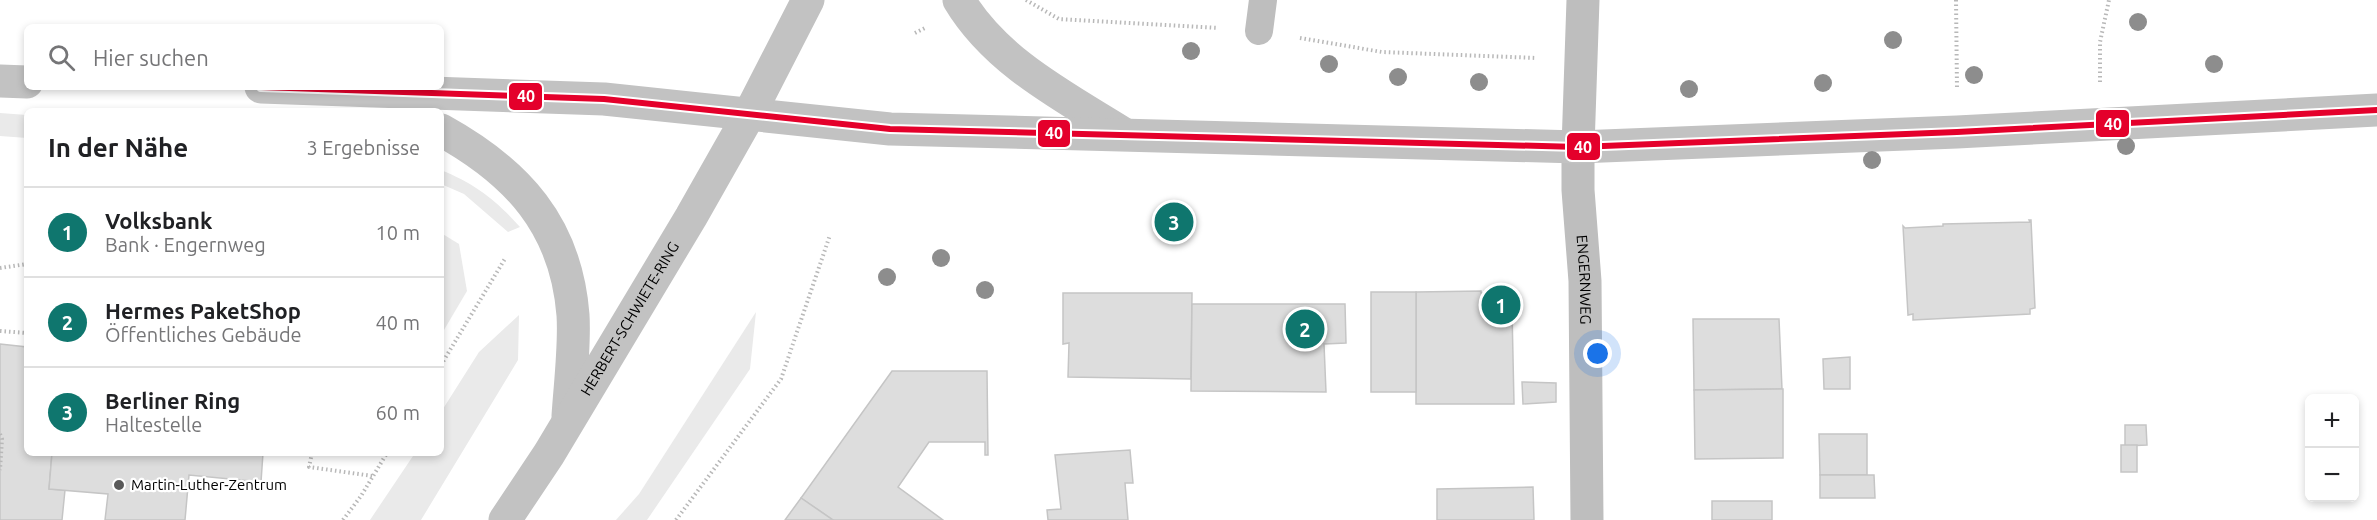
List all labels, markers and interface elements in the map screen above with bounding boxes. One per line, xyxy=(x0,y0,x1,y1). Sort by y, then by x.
search box xyxy=(24,24,444,90)
icon: search xyxy=(45,41,78,74)
text: Hier suchen xyxy=(93,45,209,70)
line badge: 40 xyxy=(508,82,543,111)
text: 40 xyxy=(517,87,535,105)
line badge: 40 xyxy=(2095,109,2130,138)
text: 40 xyxy=(2104,115,2122,133)
line badge: 40 xyxy=(1037,119,1071,148)
text: 40 xyxy=(1045,124,1063,142)
line badge: 40 xyxy=(1566,132,1601,161)
text: In der Nähe xyxy=(48,133,188,162)
text: 3 Ergebnisse xyxy=(306,136,420,159)
text: 40 xyxy=(1574,138,1592,156)
pin: 3 xyxy=(1154,200,1194,244)
text: Volksbank xyxy=(105,208,212,233)
text: 1 xyxy=(62,221,73,244)
text: 10 m xyxy=(376,221,420,244)
text: Bank · Engernweg xyxy=(105,233,266,256)
street label: ENGERNWEG xyxy=(1573,234,1594,325)
street label: HERBERT-SCHWIETE-RING xyxy=(577,238,682,398)
pin: 1 xyxy=(1482,282,1520,328)
text: Hermes PaketShop xyxy=(105,298,301,323)
pin: 2 xyxy=(1286,306,1324,352)
text: 2 xyxy=(62,311,73,334)
text: 40 m xyxy=(376,311,420,334)
text: Öffentliches Gebäude xyxy=(105,323,302,346)
your location xyxy=(1583,339,1612,368)
text: Berliner Ring xyxy=(105,388,240,413)
map controls xyxy=(2305,394,2359,502)
button: + xyxy=(2305,394,2359,448)
text: 3 xyxy=(62,401,73,424)
text: 60 m xyxy=(376,401,420,424)
text: Haltestelle xyxy=(105,413,202,436)
button: − xyxy=(2305,448,2359,502)
place label: Martin-Luther-Zentrum xyxy=(131,476,287,493)
marker: Martin-Luther-Zentrum xyxy=(112,478,126,492)

